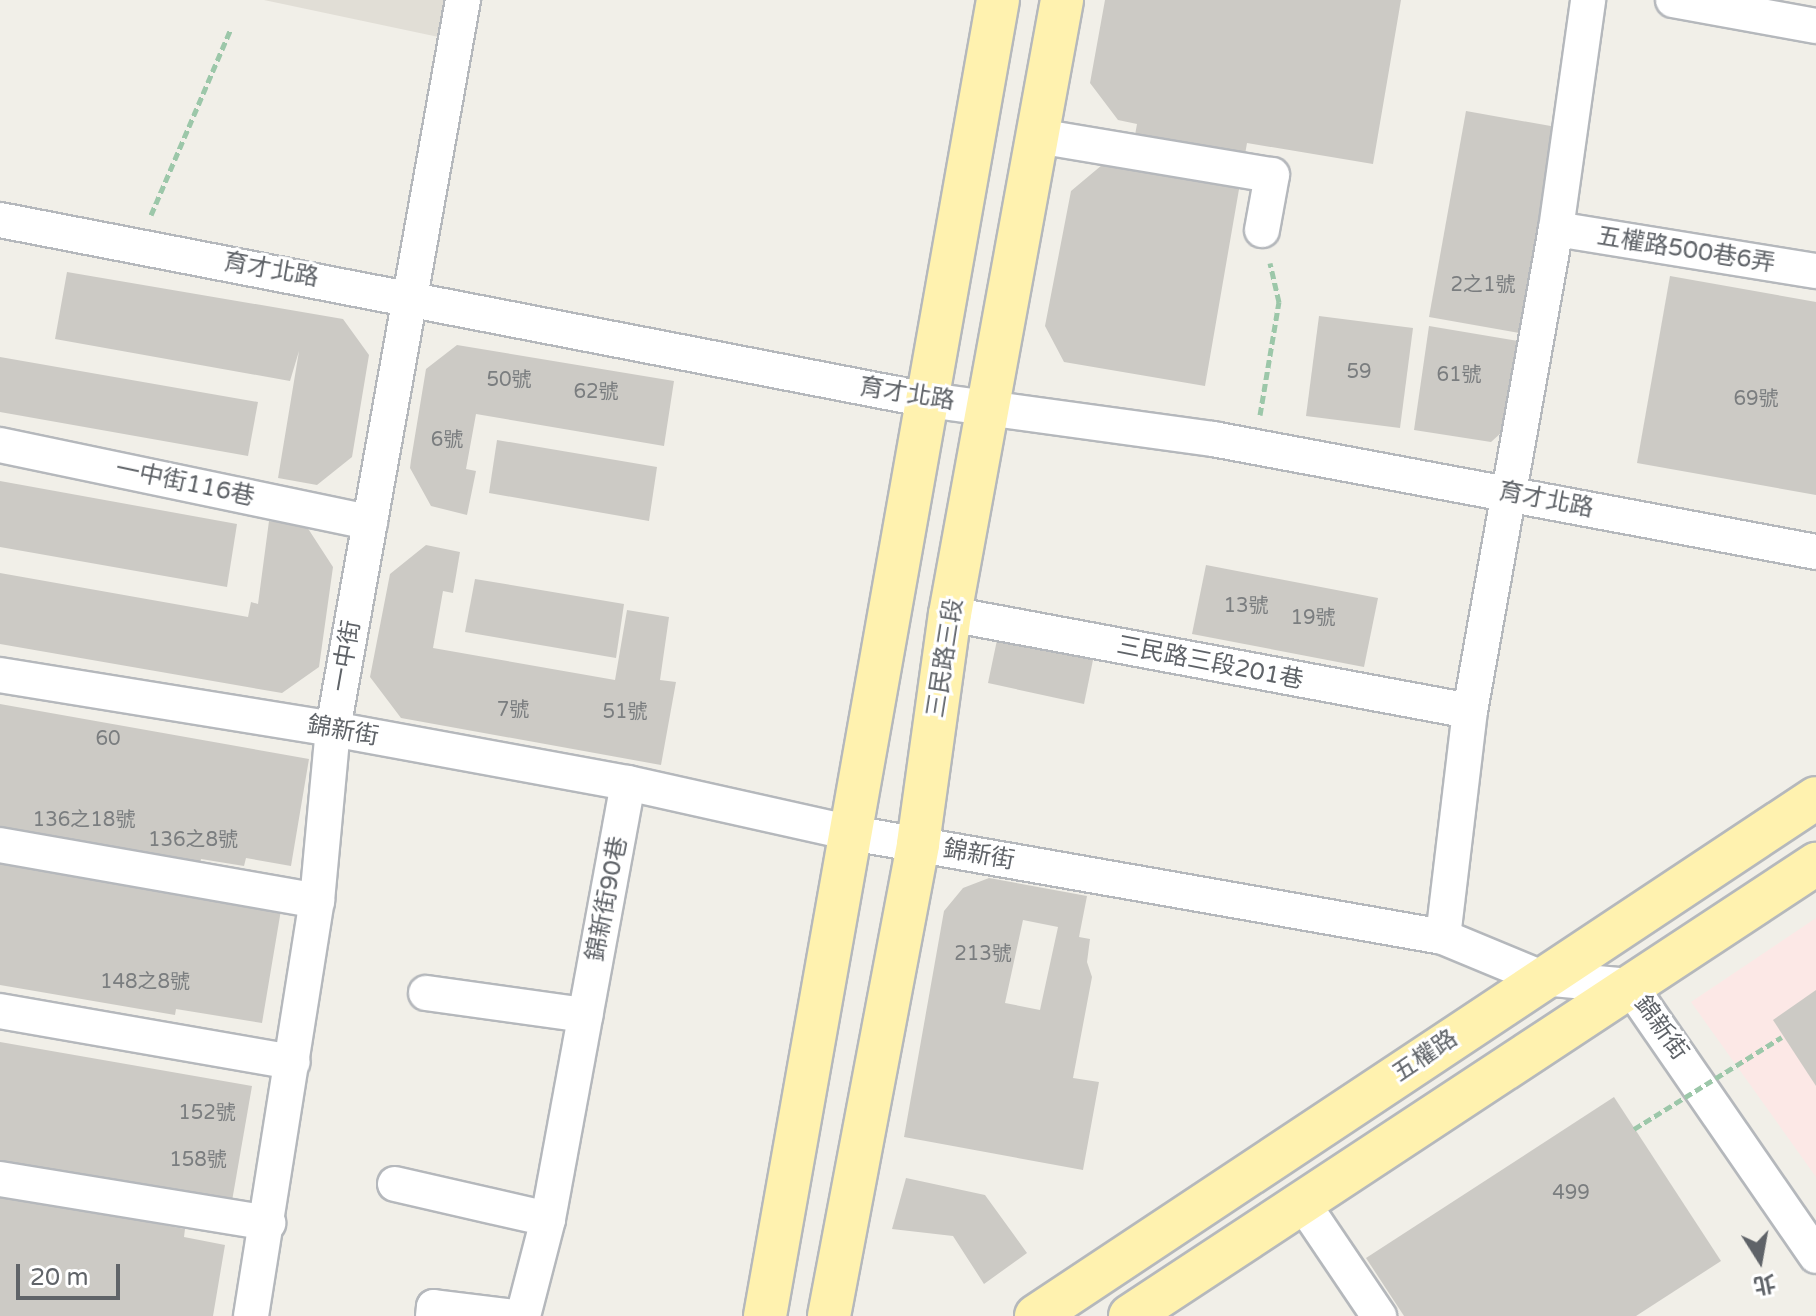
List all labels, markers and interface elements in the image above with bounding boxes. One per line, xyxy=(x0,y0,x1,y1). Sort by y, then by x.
street label: 五權路500巷6弄 xyxy=(1595,222,1777,278)
street label: 育才北路 xyxy=(221,247,321,293)
house number: 2之1號 xyxy=(1450,273,1516,297)
house number: 59 xyxy=(1346,360,1372,384)
house number: 61號 xyxy=(1436,363,1482,387)
house number: 50號 xyxy=(486,368,532,392)
street label: 育才北路 xyxy=(857,372,957,416)
house number: 62號 xyxy=(573,380,619,404)
house number: 69號 xyxy=(1733,387,1779,411)
house number: 6號 xyxy=(431,428,463,452)
street label: 一中街116巷 xyxy=(113,454,257,512)
street label: 育才北路 xyxy=(1496,477,1596,523)
house number: 13號 xyxy=(1223,594,1269,618)
street label: 三民路三段 xyxy=(921,596,969,720)
house number: 19號 xyxy=(1290,606,1336,630)
street label: 一中街 xyxy=(326,618,366,694)
street label: 三民路三段201巷 xyxy=(1114,631,1306,695)
house number: 7號 xyxy=(497,698,529,722)
house number: 51號 xyxy=(602,700,648,724)
street label: 錦新街 xyxy=(305,711,381,751)
house number: 60 xyxy=(95,727,121,751)
house number: 136之18號 xyxy=(33,808,135,832)
house number: 136之8號 xyxy=(148,828,238,852)
street label: 錦新街90巷 xyxy=(581,834,633,964)
street label: 錦新街 xyxy=(941,835,1017,875)
house number: 213號 xyxy=(954,942,1012,966)
house number: 148之8號 xyxy=(100,970,190,994)
street label: 錦新街 xyxy=(1628,990,1694,1066)
street label: 五權路 xyxy=(1387,1024,1463,1088)
house number: 152號 xyxy=(178,1101,236,1125)
house number: 158號 xyxy=(169,1148,227,1172)
house number: 499 xyxy=(1552,1181,1590,1205)
north arrow xyxy=(1720,1220,1800,1300)
scale bar xyxy=(20,1248,124,1298)
text: 20 m xyxy=(30,1263,88,1292)
text: 北 xyxy=(1751,1269,1778,1298)

